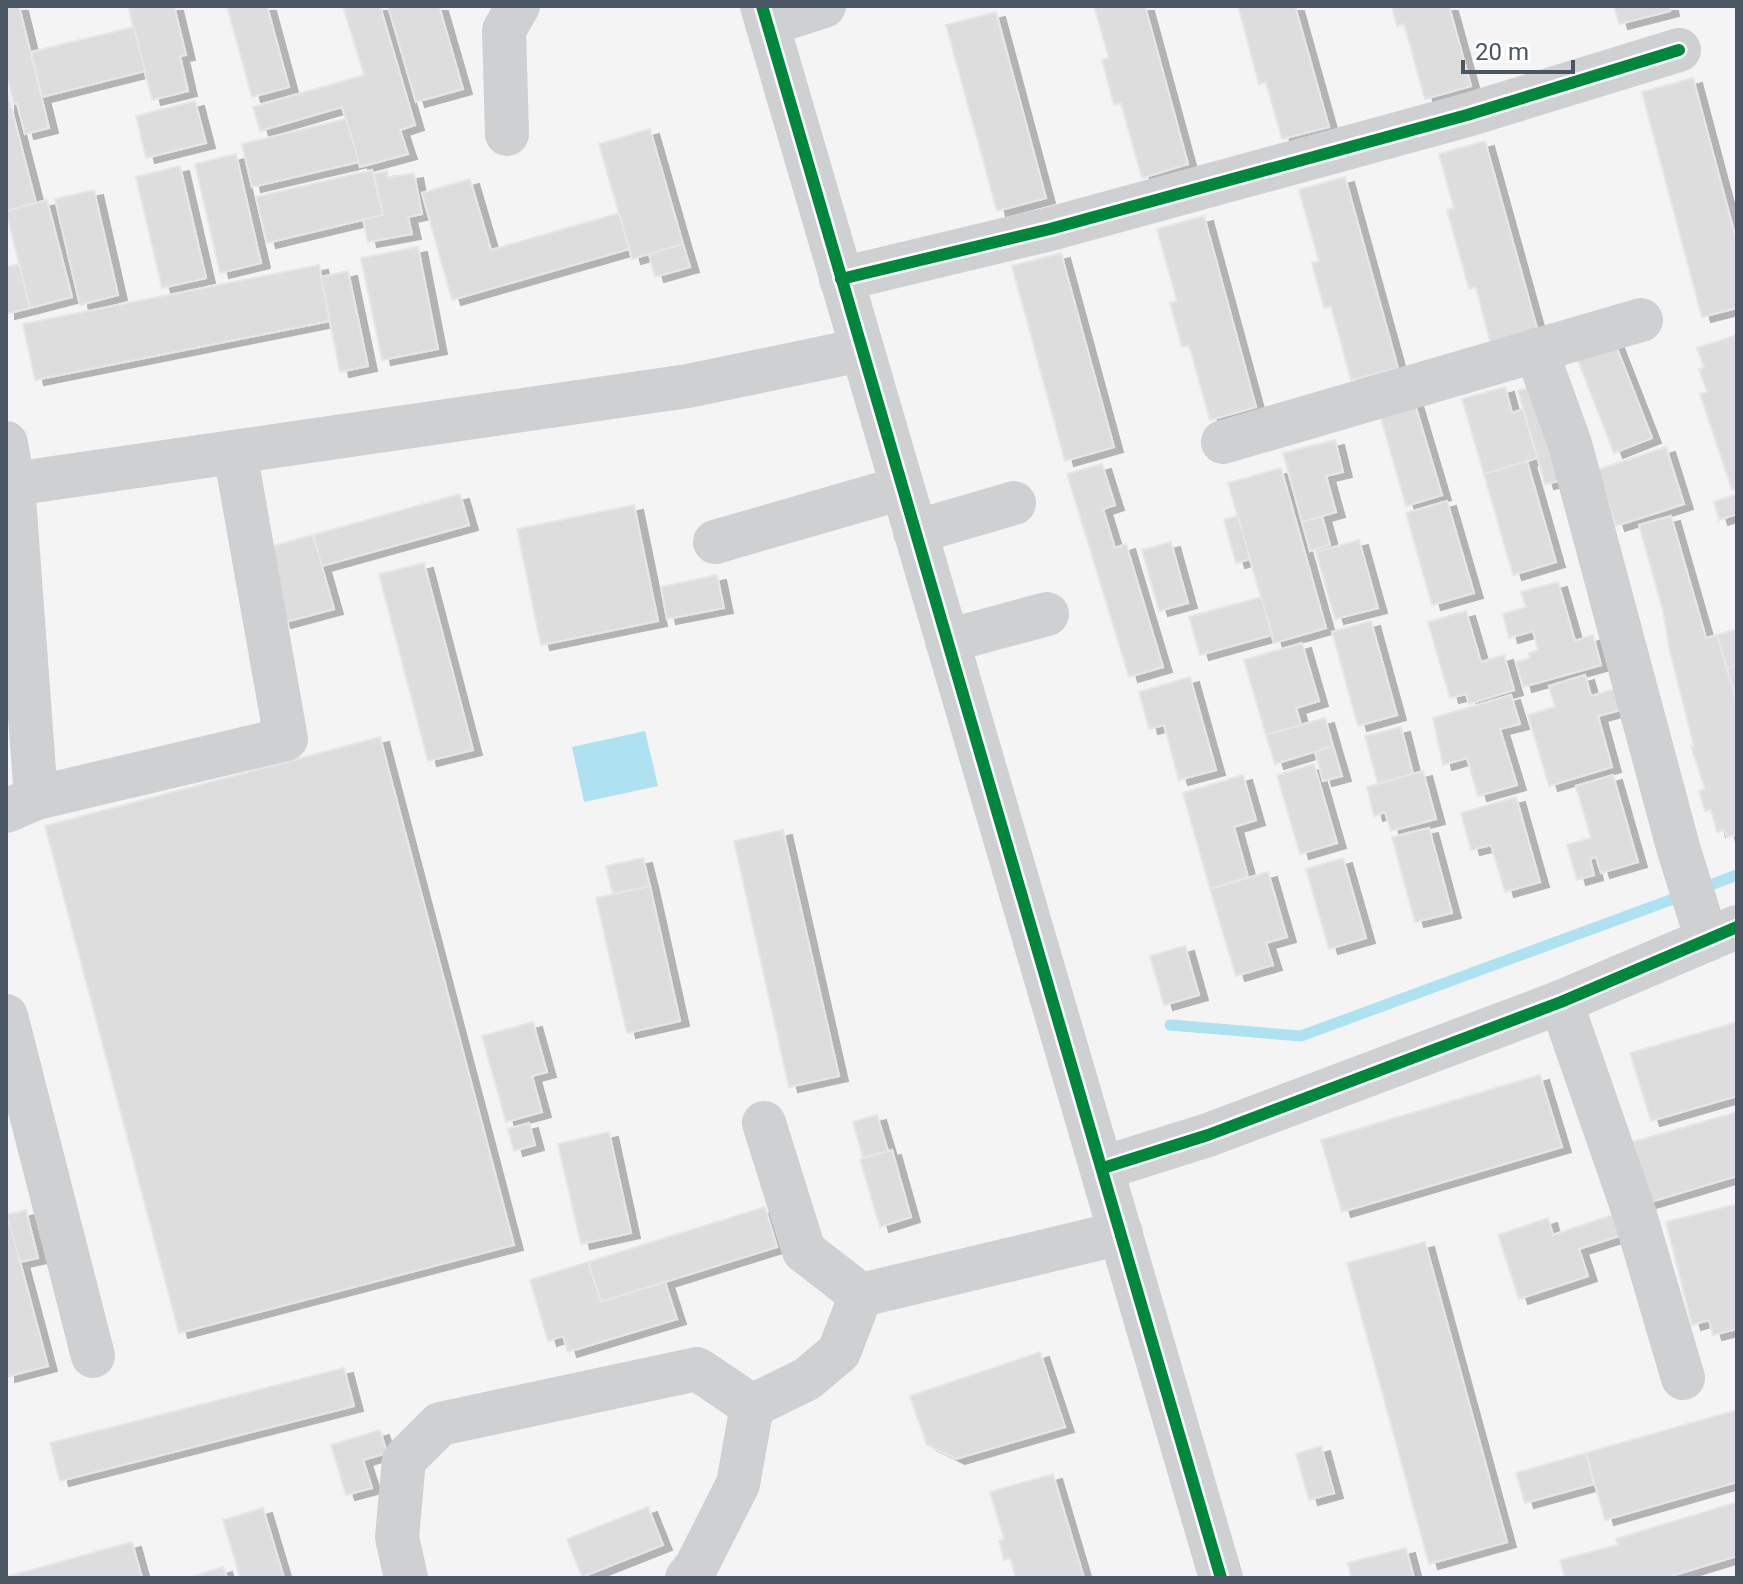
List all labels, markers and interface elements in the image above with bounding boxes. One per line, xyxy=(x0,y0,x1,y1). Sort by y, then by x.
scale bar xyxy=(1463,24,1573,74)
text: 20 m xyxy=(1475,38,1529,66)

